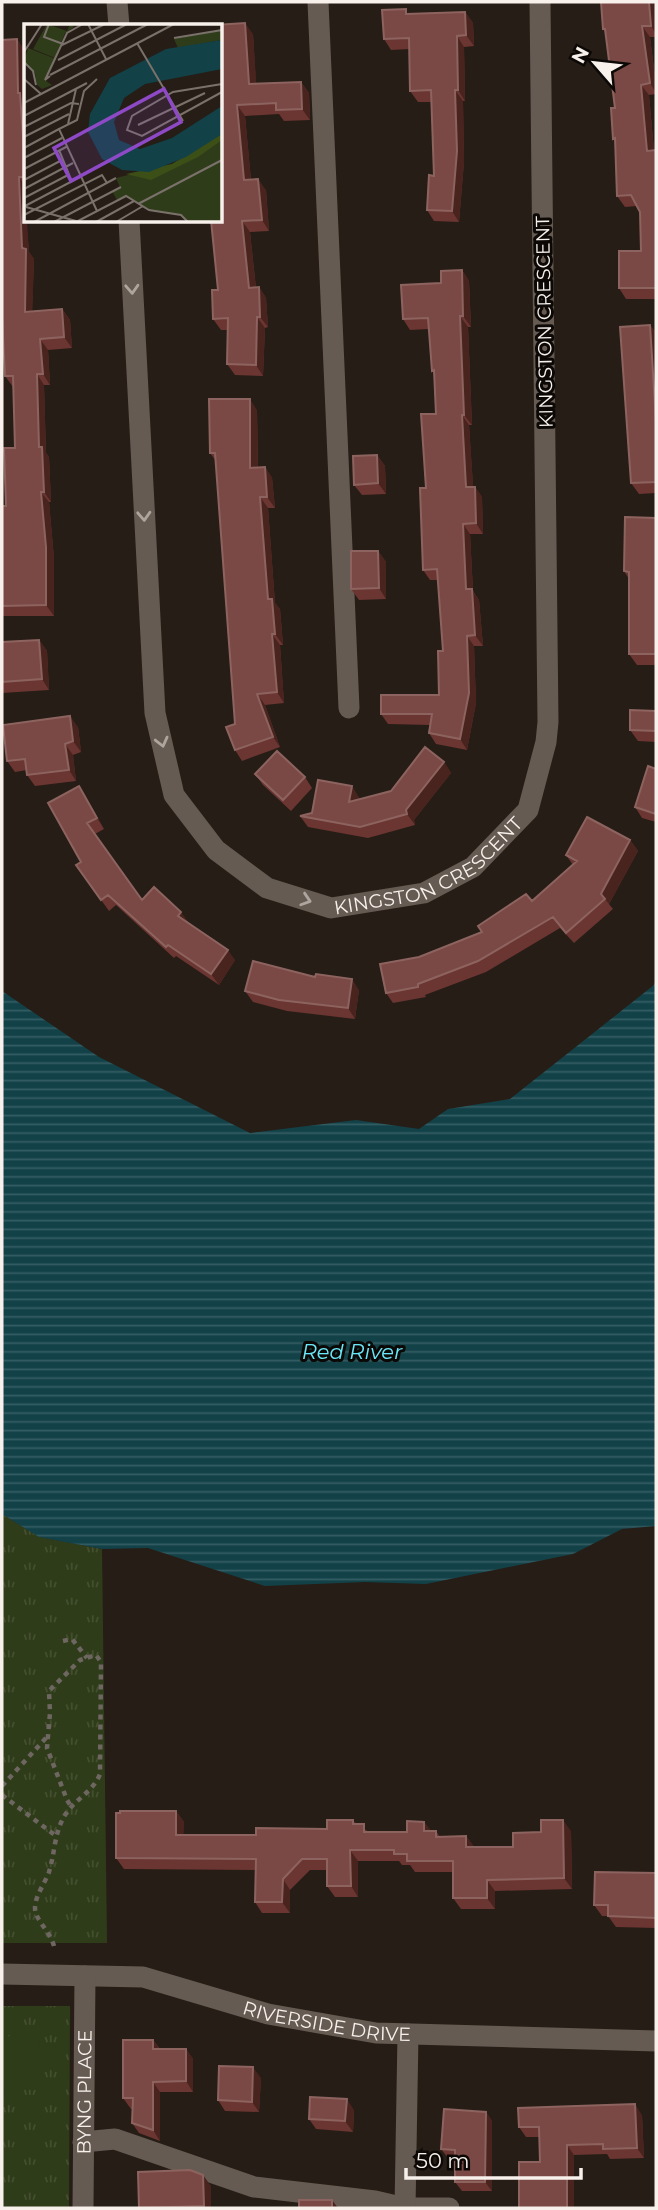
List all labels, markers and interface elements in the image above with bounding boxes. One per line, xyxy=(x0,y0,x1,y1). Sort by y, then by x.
inset map xyxy=(24,24,222,222)
north arrow xyxy=(560,28,630,98)
text: N xyxy=(567,43,594,67)
street label: KINGSTON CRESCENT xyxy=(531,216,558,428)
one-way arrow xyxy=(125,283,140,294)
one-way arrow xyxy=(137,511,152,522)
one-way arrow xyxy=(154,736,168,748)
street label: KINGSTON CRESCENT xyxy=(332,812,527,919)
one-way arrow xyxy=(300,892,312,907)
water label: Red River xyxy=(302,1339,403,1364)
street label: RIVERSIDE DRIVE xyxy=(240,1996,411,2046)
street label: BYNG PLACE xyxy=(72,2030,97,2154)
scale bar xyxy=(406,2136,581,2180)
text: 50 m xyxy=(416,2148,470,2173)

